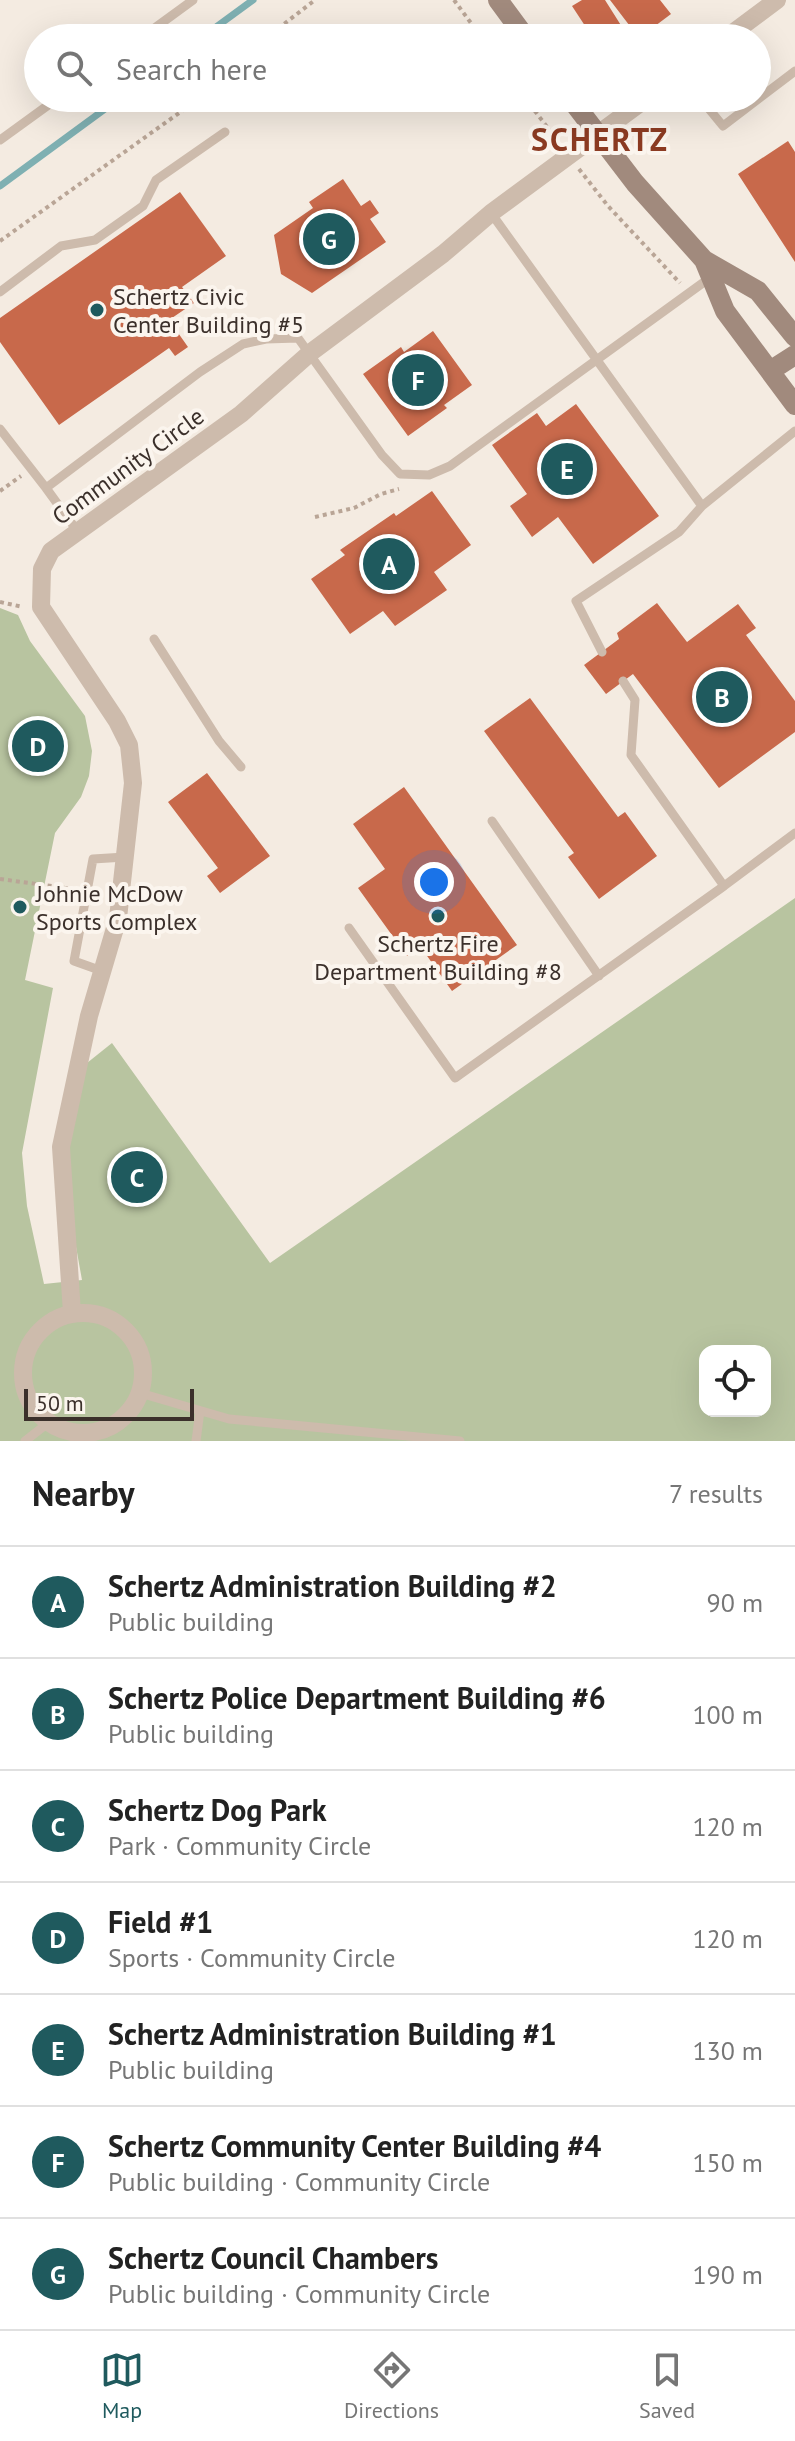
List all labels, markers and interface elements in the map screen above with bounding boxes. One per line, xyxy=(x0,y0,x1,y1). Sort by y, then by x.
search box xyxy=(24,24,771,112)
icon: search xyxy=(52,46,96,90)
text: Search here xyxy=(116,49,267,88)
district label: SCHERTZ xyxy=(531,118,669,160)
pin: G xyxy=(303,209,355,269)
place label: Schertz Civic Center Building #5 xyxy=(113,281,304,340)
marker: Schertz Civic Center Building #5 xyxy=(88,301,106,319)
pin: F xyxy=(392,350,444,410)
street label: Community Circle xyxy=(46,400,210,532)
pin: E xyxy=(541,439,593,499)
pin: A xyxy=(363,534,415,594)
pin: B xyxy=(696,667,748,727)
pin: D xyxy=(12,716,64,776)
your location xyxy=(414,862,454,902)
place label: Johnie McDow Sports Complex xyxy=(35,878,197,937)
marker: Johnie McDow Sports Complex xyxy=(11,898,29,916)
marker: Schertz Fire Department Building #8 xyxy=(429,907,447,925)
place label: Schertz Fire Department Building #8 xyxy=(314,928,562,987)
pin: C xyxy=(111,1147,163,1207)
map controls xyxy=(699,1345,771,1417)
button: locate xyxy=(699,1345,771,1417)
scale bar xyxy=(24,1385,194,1421)
text: 50 m xyxy=(36,1389,84,1417)
text: Nearby xyxy=(32,1471,134,1515)
text: 7 results xyxy=(669,1477,763,1510)
text: Schertz Administration Building #2 xyxy=(108,1566,557,1605)
text: A xyxy=(50,1586,66,1619)
text: 90 m xyxy=(707,1586,763,1619)
text: Public building xyxy=(108,1605,274,1638)
text: Schertz Police Department Building #6 xyxy=(108,1678,606,1717)
text: B xyxy=(50,1698,66,1731)
text: 100 m xyxy=(692,1698,763,1731)
text: Public building xyxy=(108,1717,274,1750)
text: Schertz Dog Park xyxy=(108,1790,326,1829)
text: C xyxy=(51,1810,65,1843)
text: 120 m xyxy=(692,1810,763,1843)
text: Park · Community Circle xyxy=(108,1829,371,1862)
text: Field #1 xyxy=(108,1902,213,1941)
text: D xyxy=(50,1922,66,1955)
text: 120 m xyxy=(692,1922,763,1955)
text: Sports · Community Circle xyxy=(108,1941,395,1974)
text: Schertz Administration Building #1 xyxy=(108,2014,557,2053)
text: E xyxy=(51,2034,65,2067)
text: 130 m xyxy=(692,2034,763,2067)
text: Public building xyxy=(108,2053,274,2086)
text: Schertz Community Center Building #4 xyxy=(108,2126,601,2165)
text: F xyxy=(51,2146,65,2179)
text: 150 m xyxy=(692,2146,763,2179)
text: Public building · Community Circle xyxy=(108,2165,490,2198)
text: Schertz Council Chambers xyxy=(108,2238,438,2277)
text: G xyxy=(50,2258,66,2291)
text: 190 m xyxy=(692,2258,763,2291)
text: Public building · Community Circle xyxy=(108,2277,490,2310)
tab: Map xyxy=(100,2348,144,2424)
tab: Directions xyxy=(344,2348,439,2424)
tab: Saved xyxy=(639,2348,695,2424)

